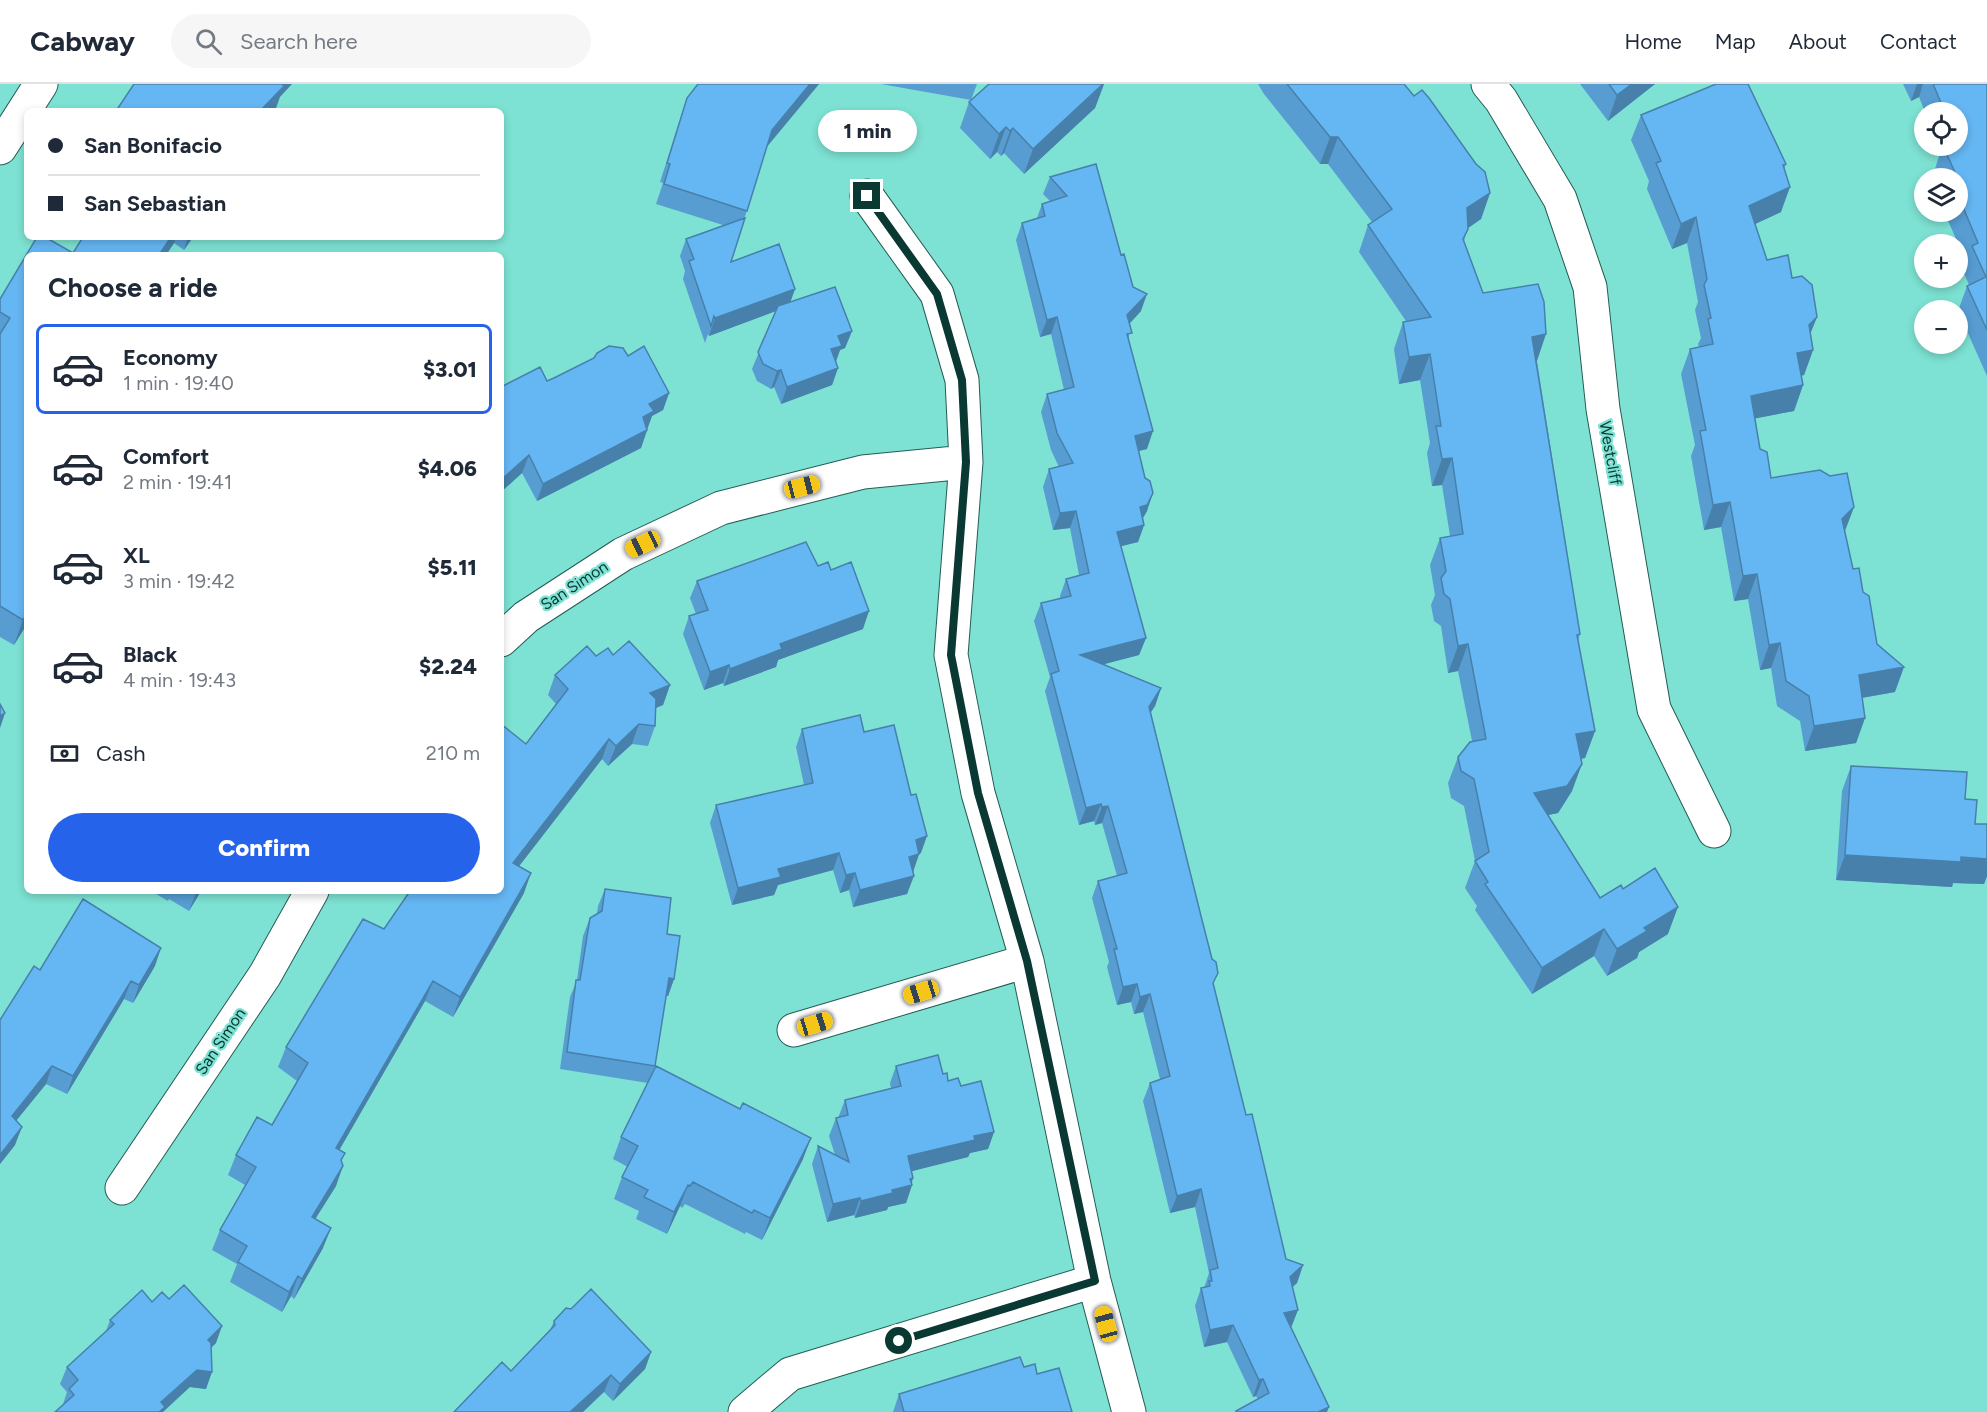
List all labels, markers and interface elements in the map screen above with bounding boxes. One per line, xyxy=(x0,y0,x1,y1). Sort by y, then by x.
search box xyxy=(171,14,591,68)
text: Cabway xyxy=(30,24,135,58)
icon: search xyxy=(192,25,225,58)
text: Search here xyxy=(240,28,357,55)
text: Home xyxy=(1625,29,1682,54)
text: Map xyxy=(1715,29,1756,54)
text: About xyxy=(1789,29,1847,54)
text: Contact xyxy=(1880,29,1957,54)
map controls xyxy=(1914,102,1968,354)
button: locate xyxy=(1914,102,1968,156)
callout: 1 min xyxy=(818,109,916,151)
text: 1 min xyxy=(844,119,891,143)
text: San Bonifacio xyxy=(84,132,222,159)
button: layers xyxy=(1914,168,1968,222)
route end xyxy=(853,182,880,209)
text: San Sebastian xyxy=(84,190,226,217)
button: + xyxy=(1914,234,1968,288)
text: Choose a ride xyxy=(48,271,217,304)
button: − xyxy=(1914,300,1968,354)
icon: car xyxy=(51,342,105,396)
text: Economy xyxy=(123,344,218,371)
text: $3.01 xyxy=(423,356,477,383)
text: 1 min · 19:40 xyxy=(123,371,234,395)
street label: Westcliff xyxy=(1596,420,1625,487)
icon: car xyxy=(51,441,105,495)
text: Comfort xyxy=(123,443,209,470)
text: $4.06 xyxy=(418,455,477,482)
text: 2 min · 19:41 xyxy=(123,470,232,494)
car xyxy=(782,474,822,500)
car xyxy=(623,528,663,560)
icon: car xyxy=(51,540,105,594)
text: XL xyxy=(123,542,150,569)
text: $5.11 xyxy=(427,554,477,581)
street label: San Simon xyxy=(537,557,611,614)
text: 3 min · 19:42 xyxy=(123,569,235,593)
icon: car xyxy=(51,639,105,693)
text: Black xyxy=(123,641,177,668)
text: $2.24 xyxy=(419,653,477,680)
text: 4 min · 19:43 xyxy=(123,668,236,692)
icon: cash xyxy=(48,737,81,770)
text: Cash xyxy=(96,740,146,767)
text: 210 m xyxy=(426,741,480,765)
button: Confirm xyxy=(48,813,480,882)
car xyxy=(901,978,941,1006)
street label: San Simon xyxy=(191,1004,250,1078)
car xyxy=(795,1010,835,1038)
car xyxy=(1093,1304,1119,1344)
route start xyxy=(885,1327,912,1354)

